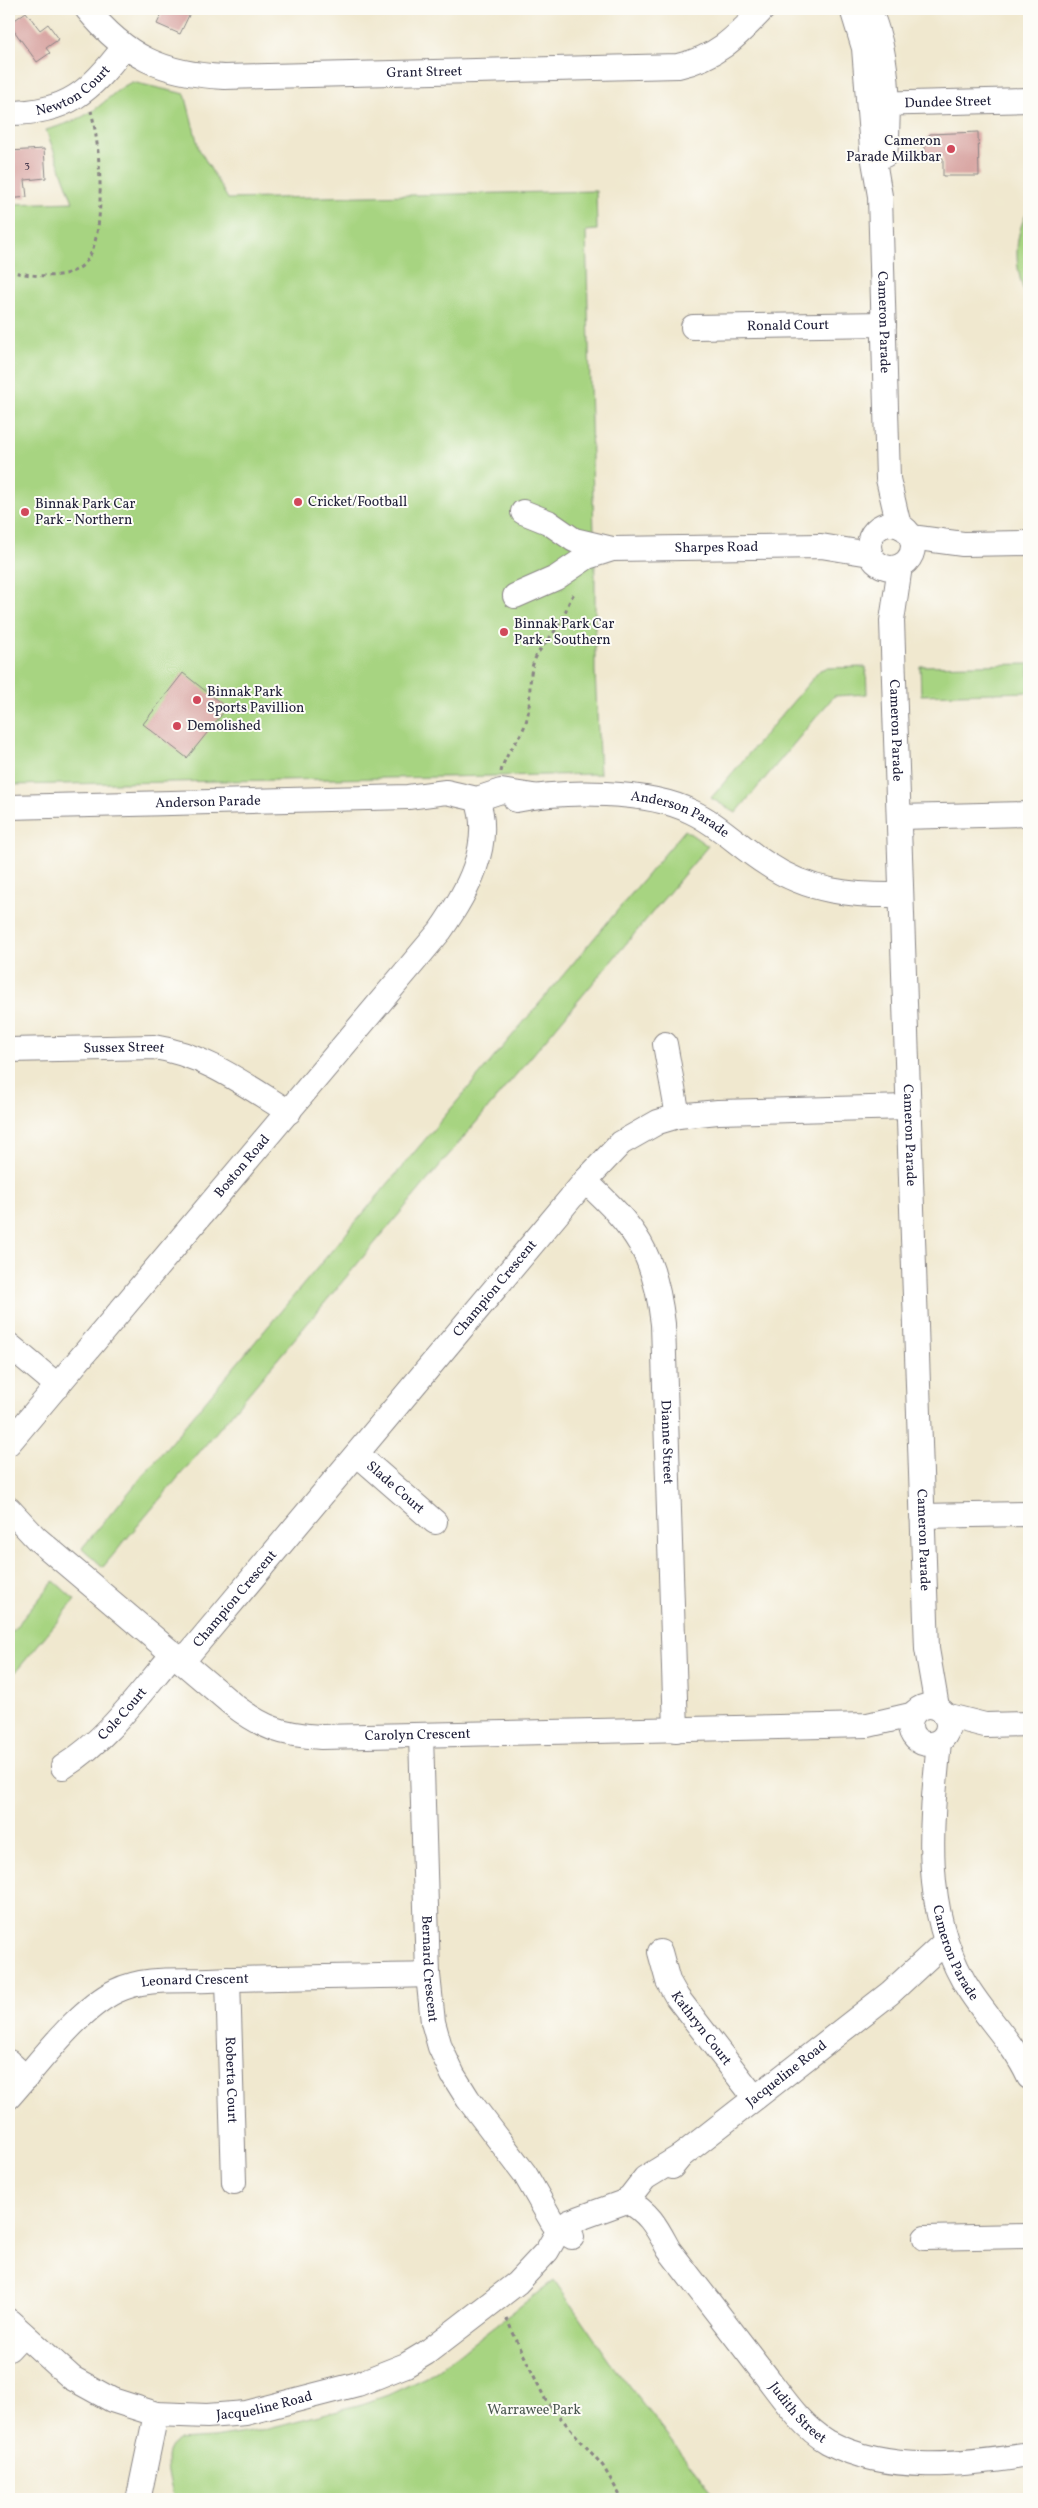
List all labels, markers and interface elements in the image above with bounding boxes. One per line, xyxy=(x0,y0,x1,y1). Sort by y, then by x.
street label: Newton Court xyxy=(34,61,115,121)
street label: Grant Street xyxy=(386,62,463,83)
street label: Dundee Street xyxy=(904,91,992,113)
place label: Cameron Parade Milkbar xyxy=(846,132,941,167)
marker: Cameron Parade Milkbar xyxy=(945,143,957,155)
house number: 3 xyxy=(24,158,30,173)
street label: Cameron Parade xyxy=(873,271,895,374)
street label: Ronald Court xyxy=(747,315,829,336)
place label: Cricket/Football xyxy=(308,493,407,512)
place label: Binnak Park Car Park - Northern xyxy=(35,495,136,530)
marker: Cricket/Football xyxy=(292,496,304,508)
marker: Binnak Park Car Park - Northern xyxy=(19,506,31,518)
street label: Sharpes Road xyxy=(674,537,759,558)
place label: Binnak Park Car Park - Southern xyxy=(514,615,615,650)
marker: Binnak Park Car Park - Southern xyxy=(498,626,510,638)
street label: Cameron Parade xyxy=(884,679,907,782)
place label: Binnak Park Sports Pavillion xyxy=(207,683,304,718)
marker: Binnak Park Sports Pavillion xyxy=(191,694,203,706)
place label: Demolished xyxy=(187,717,261,736)
marker: Demolished xyxy=(171,720,183,732)
street label: Anderson Parade xyxy=(630,787,733,842)
street label: Anderson Parade xyxy=(155,791,261,813)
street label: Sussex Street xyxy=(83,1037,166,1058)
street label: Cameron Parade xyxy=(898,1084,921,1187)
street label: Boston Road xyxy=(210,1130,274,1202)
street label: Champion Crescent xyxy=(449,1236,541,1341)
street label: Dianne Street xyxy=(656,1400,678,1485)
street label: Slade Court xyxy=(362,1457,429,1518)
street label: Cameron Parade xyxy=(912,1488,935,1592)
street label: Champion Crescent xyxy=(189,1546,281,1652)
street label: Cole Court xyxy=(94,1683,151,1745)
street label: Carolyn Crescent xyxy=(364,1724,471,1746)
street label: Cameron Parade xyxy=(928,1904,983,2005)
street label: Bernard Crescent xyxy=(417,1915,442,2023)
street label: Leonard Crescent xyxy=(140,1969,249,1992)
street label: Kathryn Court xyxy=(666,1988,736,2070)
street label: Roberta Court xyxy=(220,2036,242,2124)
street label: Jacqueline Road xyxy=(742,2036,831,2111)
street label: Judith Street xyxy=(764,2378,830,2448)
street label: Jacqueline Road xyxy=(215,2387,314,2425)
park label: Warrawee Park xyxy=(487,2401,581,2420)

